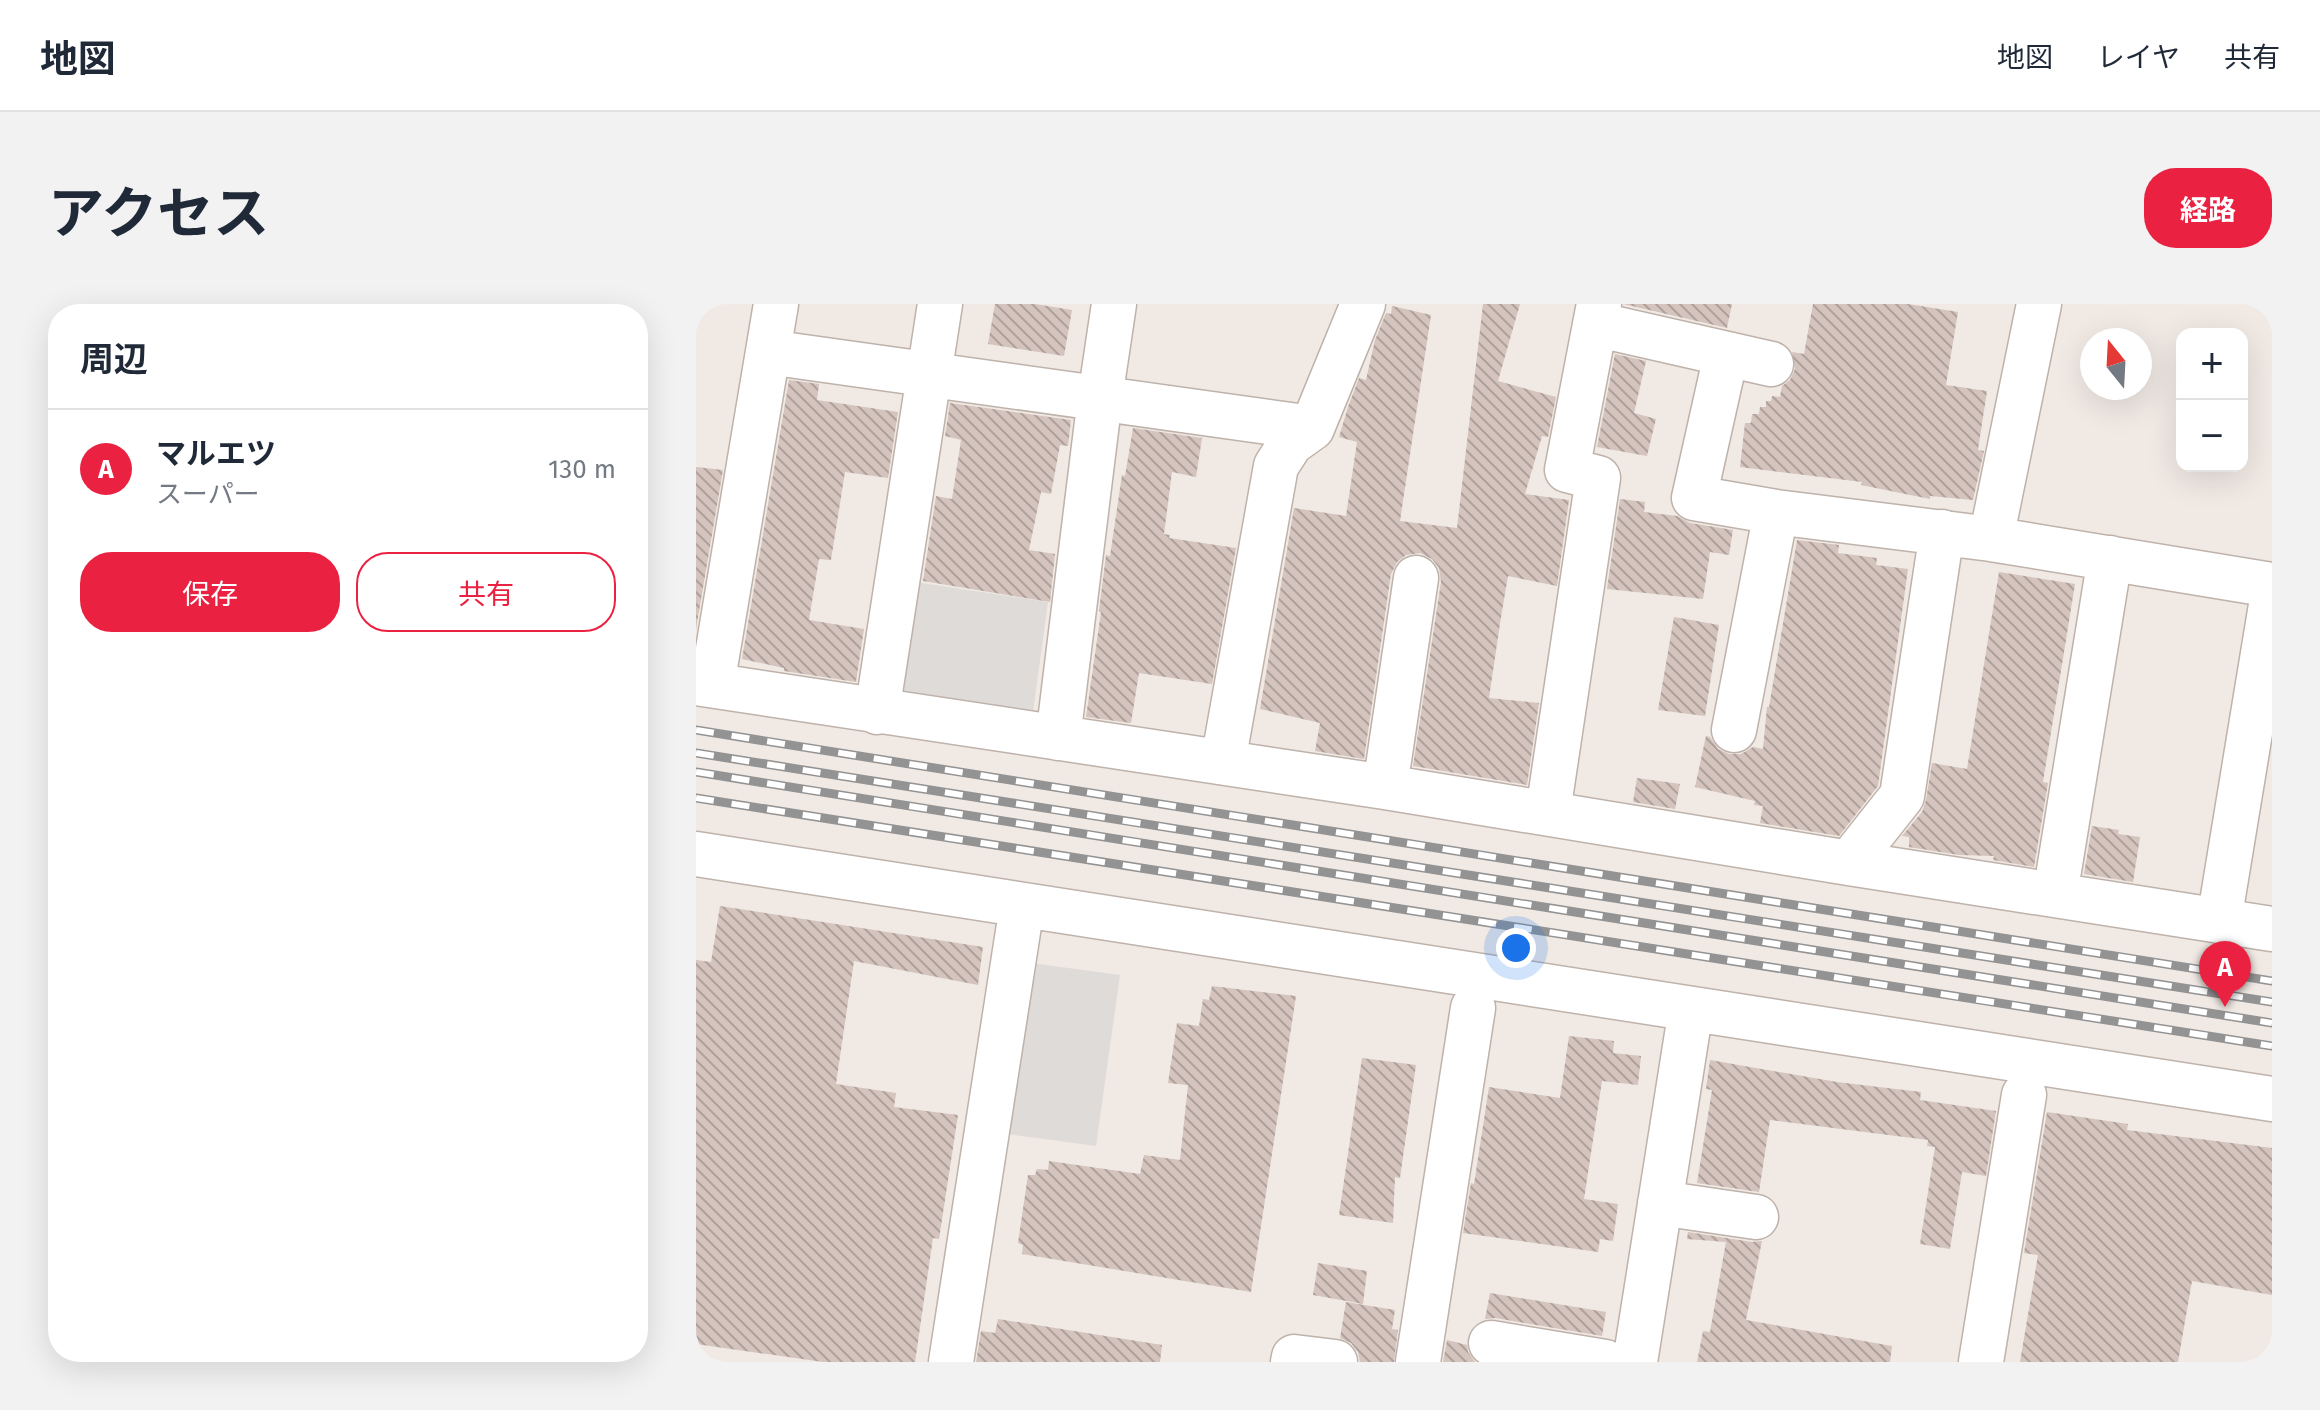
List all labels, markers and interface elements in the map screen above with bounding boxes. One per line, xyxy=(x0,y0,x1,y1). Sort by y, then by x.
text: 地図 xyxy=(40,36,116,82)
text: 地図 xyxy=(1997,41,2053,74)
text: レイヤ xyxy=(2097,41,2180,74)
text: 共有 xyxy=(2224,41,2280,74)
button: 経路 xyxy=(2144,168,2272,248)
text: アクセス xyxy=(48,181,269,248)
north arrow xyxy=(2080,328,2152,400)
map controls xyxy=(2176,328,2248,472)
button: + xyxy=(2176,328,2248,400)
text: 周辺 xyxy=(80,339,148,380)
button: − xyxy=(2176,400,2248,472)
text: マルエツ xyxy=(156,436,276,472)
text: A xyxy=(98,454,114,485)
text: 130 m xyxy=(548,454,616,485)
text: スーパー xyxy=(156,479,260,510)
button: 保存 xyxy=(80,552,340,632)
button: 共有 xyxy=(356,552,616,632)
your location xyxy=(1496,928,1536,968)
pin: A xyxy=(2199,941,2251,1007)

